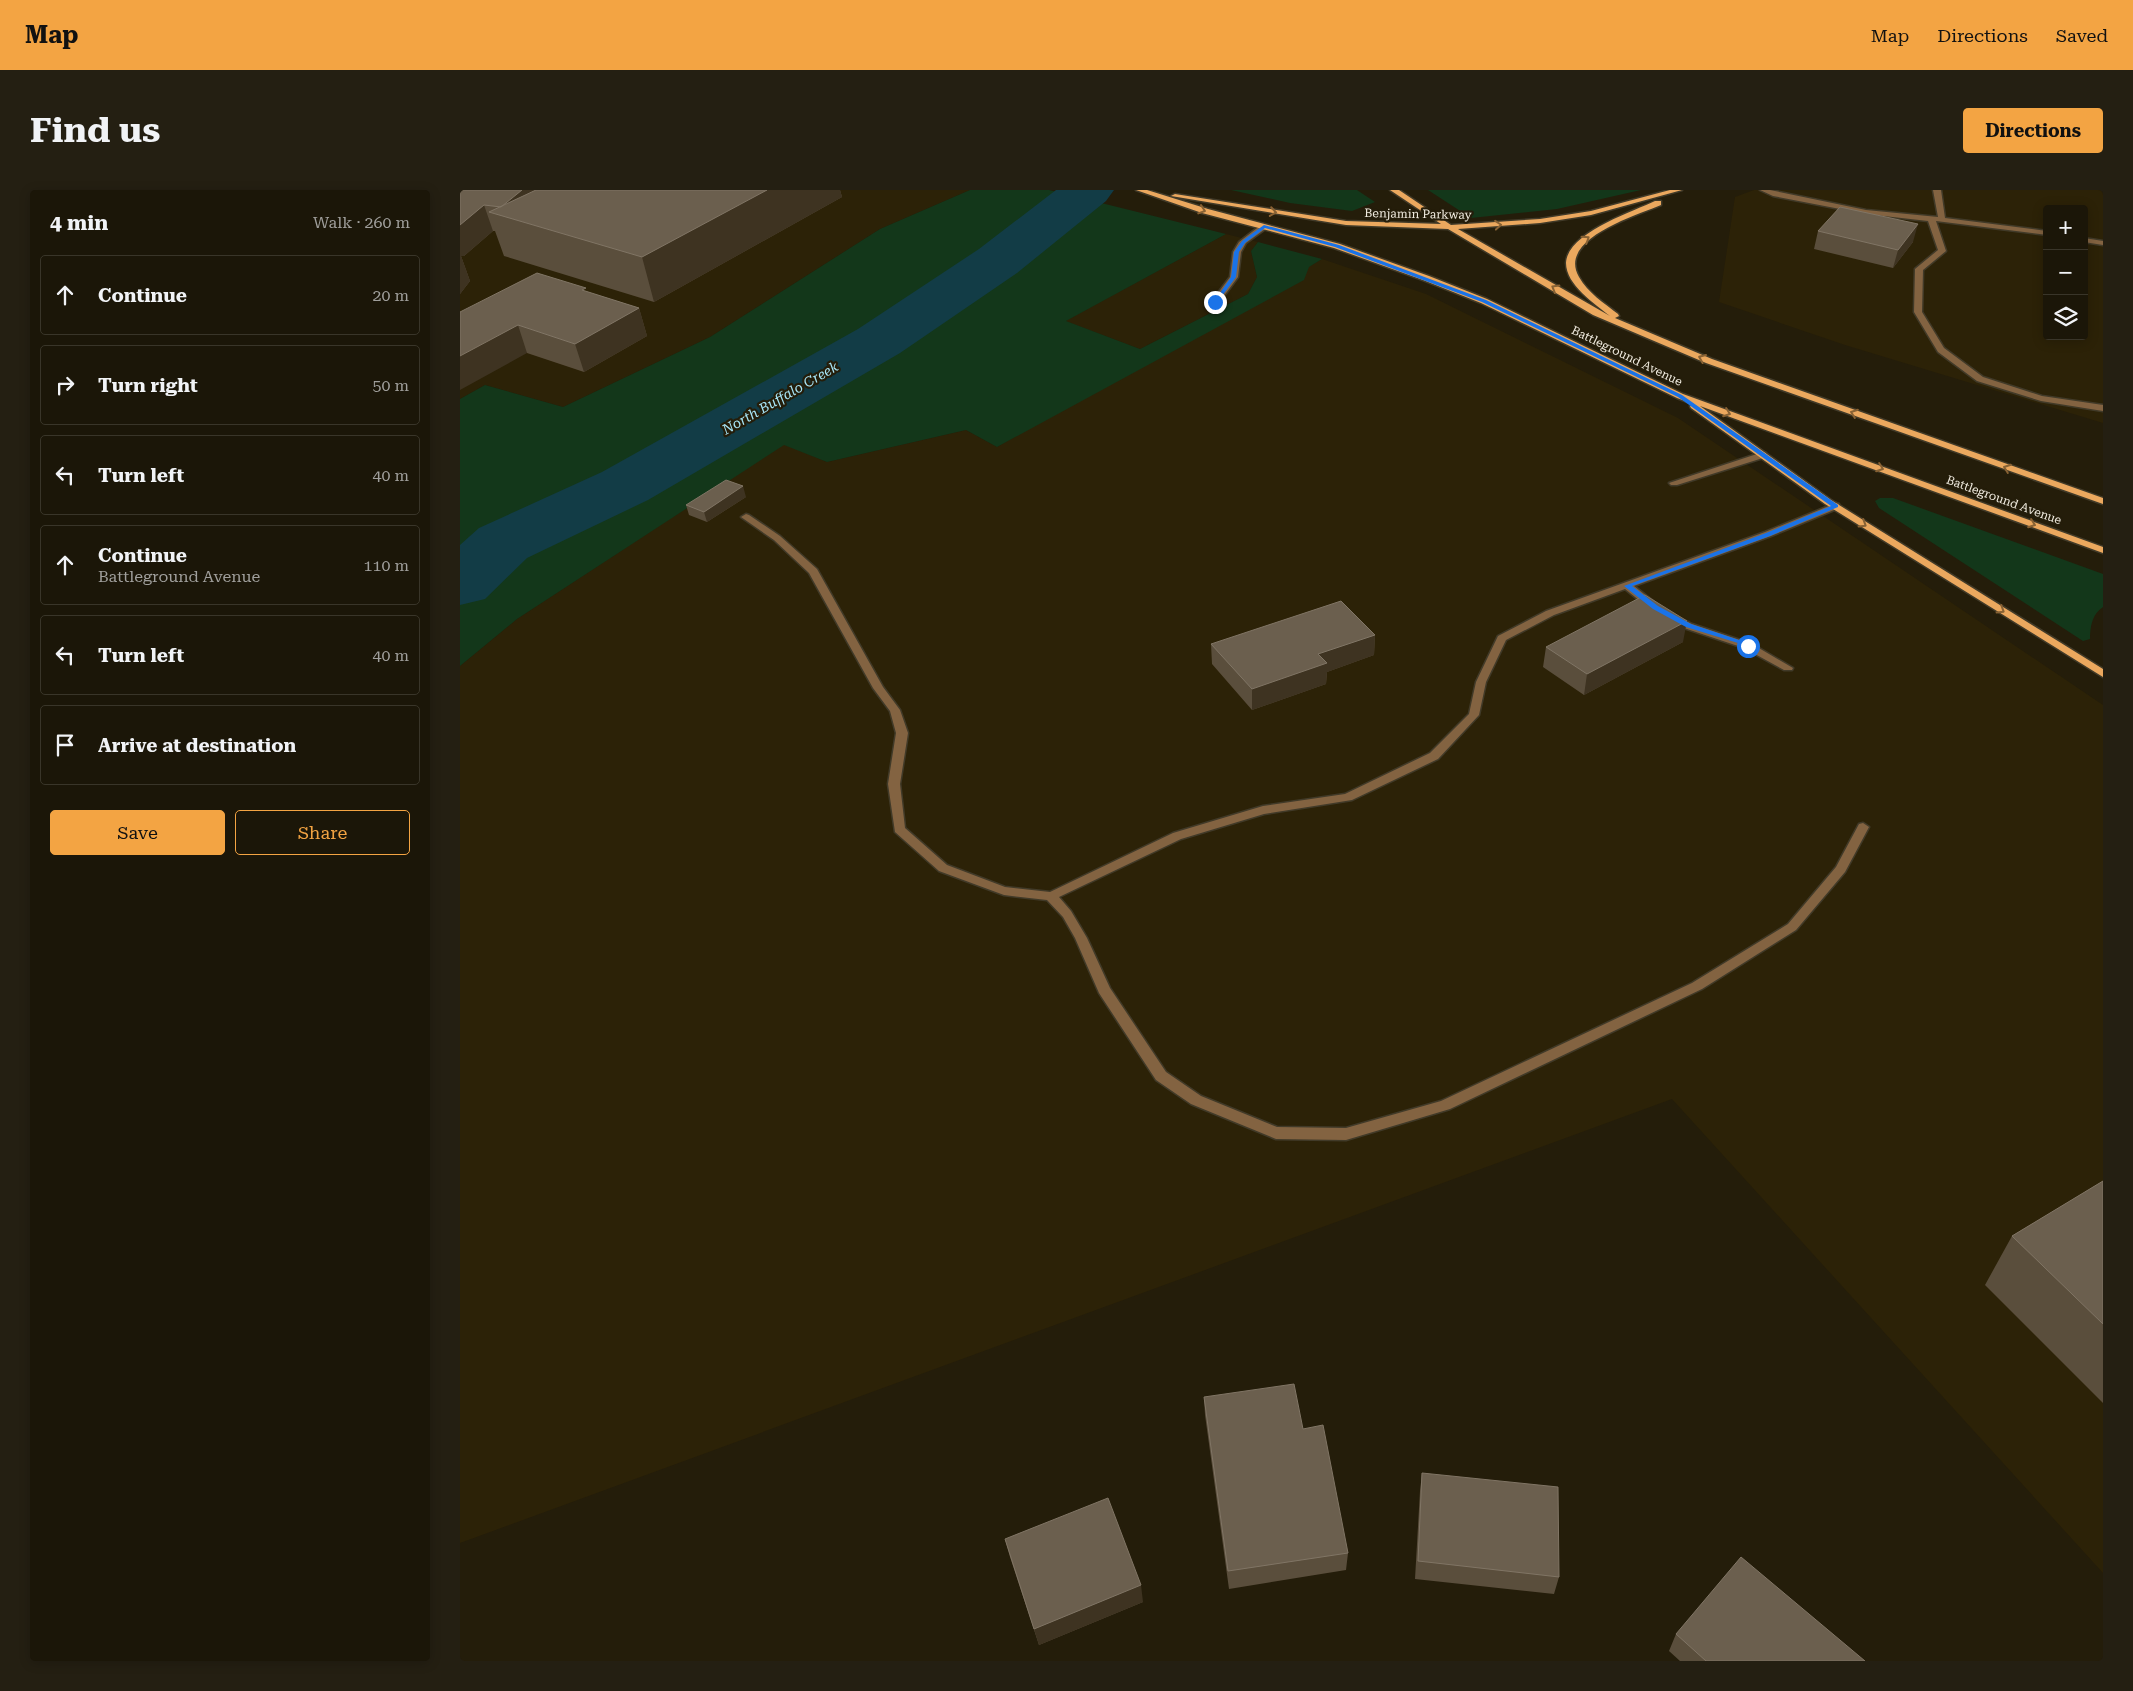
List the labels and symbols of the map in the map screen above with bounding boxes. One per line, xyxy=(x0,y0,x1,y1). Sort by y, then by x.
one-way arrow xyxy=(1197,204,1205,214)
street label: Benjamin Parkway xyxy=(1364,206,1473,222)
one-way arrow xyxy=(1268,207,1277,217)
one-way arrow xyxy=(1495,219,1503,230)
one-way arrow xyxy=(1580,235,1589,245)
one-way arrow xyxy=(1552,285,1561,295)
route end xyxy=(1204,291,1227,314)
street label: Battleground Avenue xyxy=(1569,323,1685,389)
one-way arrow xyxy=(1698,353,1707,364)
water label: North Buffalo Creek xyxy=(718,358,841,438)
one-way arrow xyxy=(1722,407,1731,417)
one-way arrow xyxy=(1851,409,1859,419)
one-way arrow xyxy=(1875,462,1884,472)
one-way arrow xyxy=(2003,464,2012,474)
street label: Battleground Avenue xyxy=(1944,473,2064,528)
one-way arrow xyxy=(1858,517,1867,527)
one-way arrow xyxy=(2028,518,2036,528)
one-way arrow xyxy=(1996,604,2005,614)
route start xyxy=(1737,635,1760,658)

